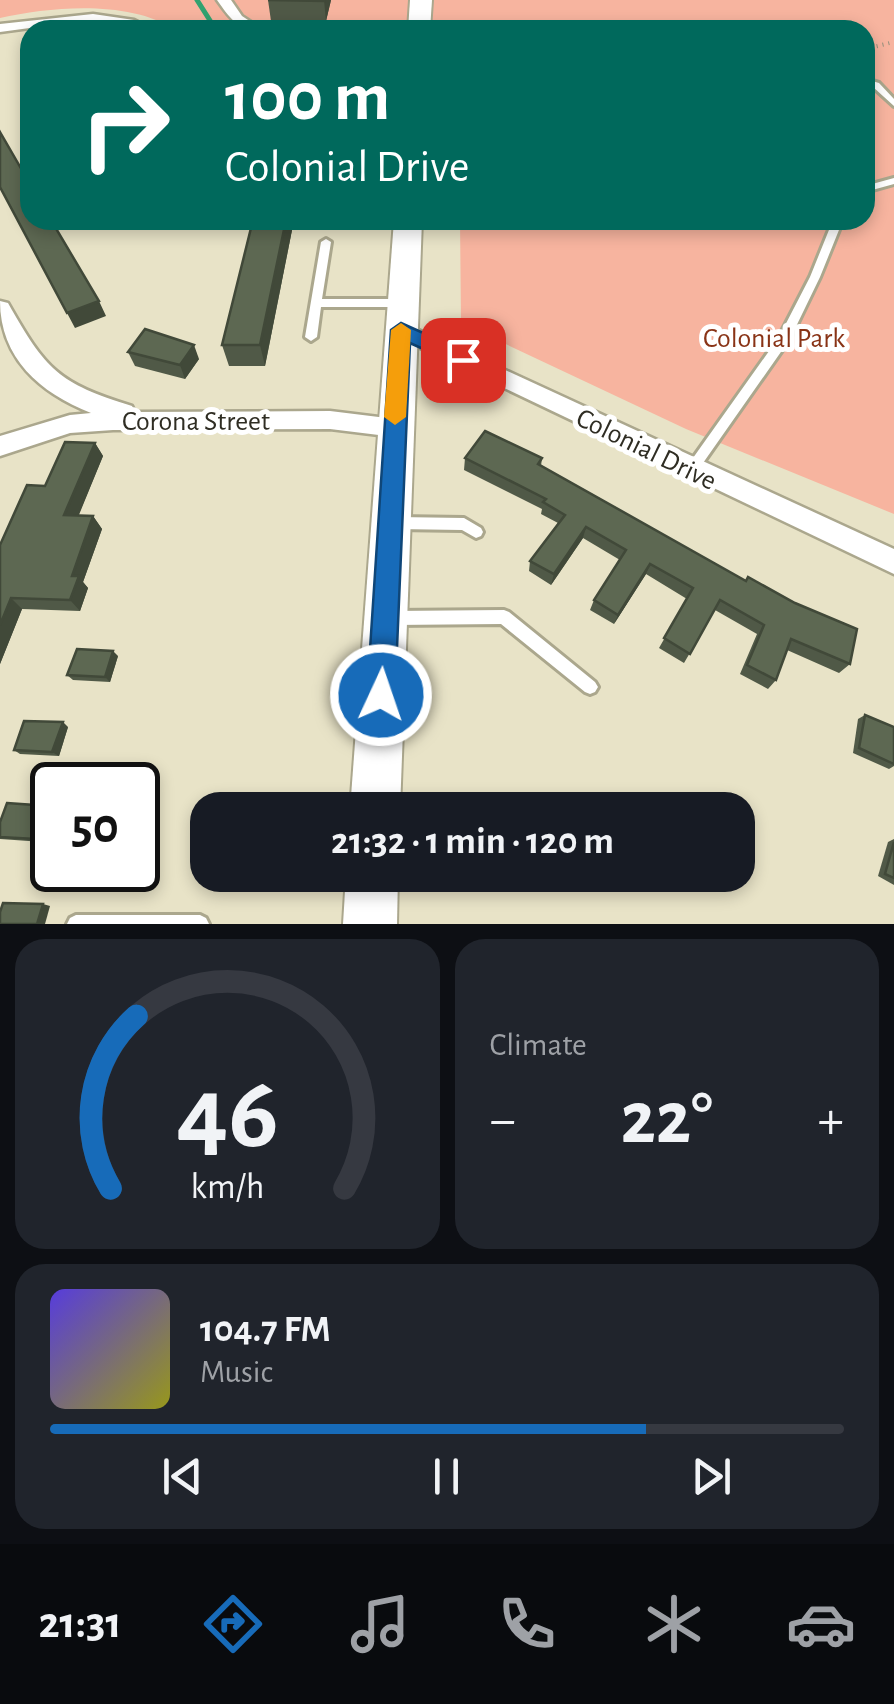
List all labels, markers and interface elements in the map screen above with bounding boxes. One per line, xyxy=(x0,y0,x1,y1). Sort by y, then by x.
icon: right xyxy=(60,60,190,190)
text: 100 m xyxy=(225,63,390,133)
text: Colonial Drive xyxy=(225,145,469,190)
pin xyxy=(421,318,506,403)
park label: Colonial Park xyxy=(703,325,845,353)
icon: arrive xyxy=(436,333,491,388)
street label: Colonial Drive xyxy=(572,404,721,496)
street label: Corona Street xyxy=(122,408,270,436)
position arrow xyxy=(329,643,433,747)
speed limit sign: 50 xyxy=(30,762,160,892)
text: 21:32 · 1 min · 120 m xyxy=(331,823,614,861)
text: Climate xyxy=(490,1029,587,1061)
text: 46 xyxy=(176,1063,279,1167)
text: 22° xyxy=(620,1082,713,1157)
text: − xyxy=(490,1093,516,1148)
text: + xyxy=(818,1093,844,1148)
text: km/h xyxy=(190,1169,264,1205)
text: 104.7 FM xyxy=(200,1311,331,1349)
text: Music xyxy=(200,1356,273,1388)
icon: previous xyxy=(155,1449,210,1504)
icon: pause xyxy=(419,1449,474,1504)
icon: next xyxy=(684,1449,739,1504)
icon: directions xyxy=(198,1589,268,1659)
icon: music xyxy=(345,1589,415,1659)
icon: phone xyxy=(492,1589,562,1659)
icon: climate xyxy=(639,1589,709,1659)
icon: car xyxy=(786,1589,856,1659)
text: 21:31 xyxy=(38,1601,122,1646)

